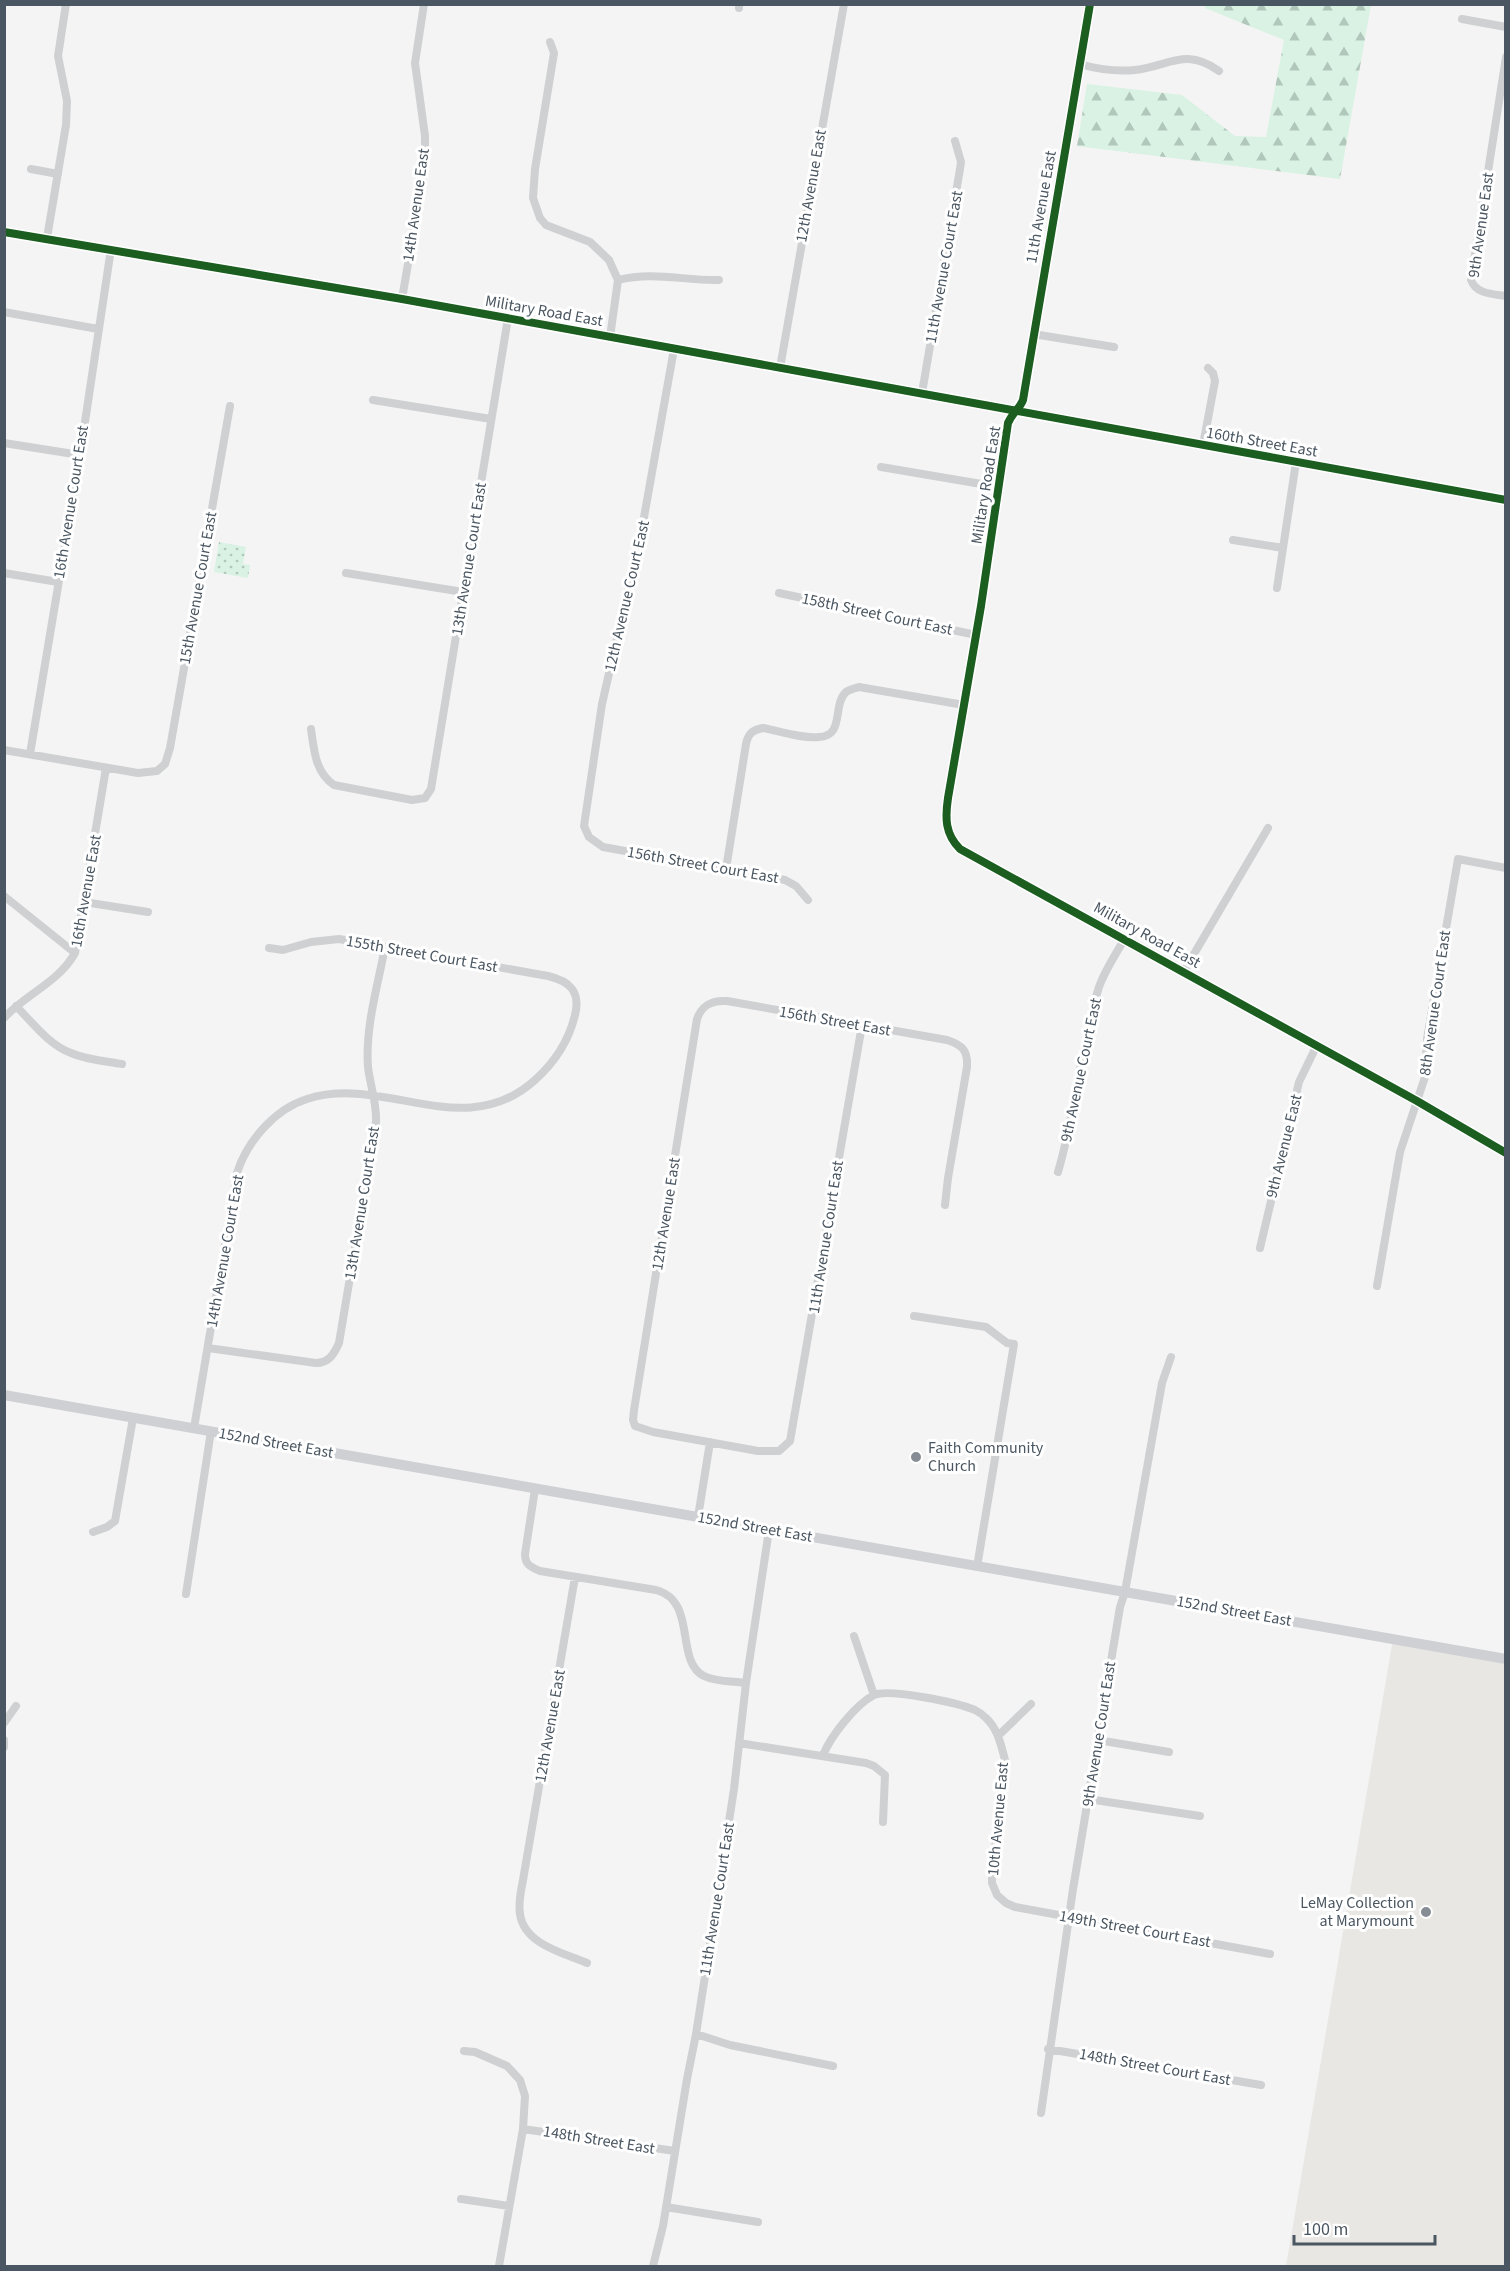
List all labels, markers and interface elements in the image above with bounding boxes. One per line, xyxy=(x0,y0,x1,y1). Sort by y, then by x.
street label: 12th Avenue East xyxy=(790,127,832,244)
street label: 14th Avenue East xyxy=(397,146,435,263)
street label: 11th Avenue East xyxy=(1020,148,1062,265)
street label: 9th Avenue East xyxy=(1463,170,1499,279)
street label: 11th Avenue Court East xyxy=(920,188,968,345)
street label: Military Road East xyxy=(483,290,605,332)
street label: 160th Street East xyxy=(1205,421,1320,463)
street label: 16th Avenue Court East xyxy=(48,423,94,580)
street label: Military Road East xyxy=(966,424,1006,546)
street label: 13th Avenue Court East xyxy=(446,480,492,637)
street label: 15th Avenue Court East xyxy=(174,509,222,666)
street label: 12th Avenue Court East xyxy=(599,518,655,674)
street label: 158th Street Court East xyxy=(800,587,955,641)
street label: 16th Avenue East xyxy=(65,832,107,949)
street label: 156th Street Court East xyxy=(626,841,781,889)
street label: Military Road East xyxy=(1090,896,1205,974)
street label: 8th Avenue Court East xyxy=(1414,928,1456,1077)
street label: 155th Street Court East xyxy=(345,930,500,978)
street label: 9th Avenue Court East xyxy=(1055,995,1107,1144)
street label: 156th Street East xyxy=(778,1000,893,1042)
street label: 9th Avenue East xyxy=(1260,1091,1308,1200)
street label: 13th Avenue Court East xyxy=(339,1124,385,1281)
street label: 12th Avenue East xyxy=(646,1155,686,1272)
street label: 11th Avenue Court East xyxy=(803,1158,849,1315)
street label: 14th Avenue Court East xyxy=(201,1172,249,1329)
street label: 152nd Street East xyxy=(217,1422,336,1464)
place label: Faith Community Church xyxy=(928,1437,1044,1477)
marker: Faith Community Church xyxy=(909,1450,923,1464)
street label: 152nd Street East xyxy=(696,1506,815,1548)
street label: 152nd Street East xyxy=(1175,1590,1294,1632)
street label: 9th Avenue Court East xyxy=(1077,1659,1121,1808)
street label: 12th Avenue East xyxy=(529,1667,571,1784)
street label: 10th Avenue East xyxy=(982,1761,1014,1877)
street label: 11th Avenue Court East xyxy=(694,1820,740,1977)
place label: LeMay Collection at Marymount xyxy=(1300,1892,1415,1932)
street label: 149th Street Court East xyxy=(1058,1905,1213,1953)
marker: LeMay Collection at Marymount xyxy=(1419,1905,1433,1919)
street label: 148th Street Court East xyxy=(1078,2043,1233,2091)
street label: 148th Street East xyxy=(542,2120,657,2160)
scale bar xyxy=(1294,2208,1435,2246)
text: 100 m xyxy=(1303,2217,1348,2242)

